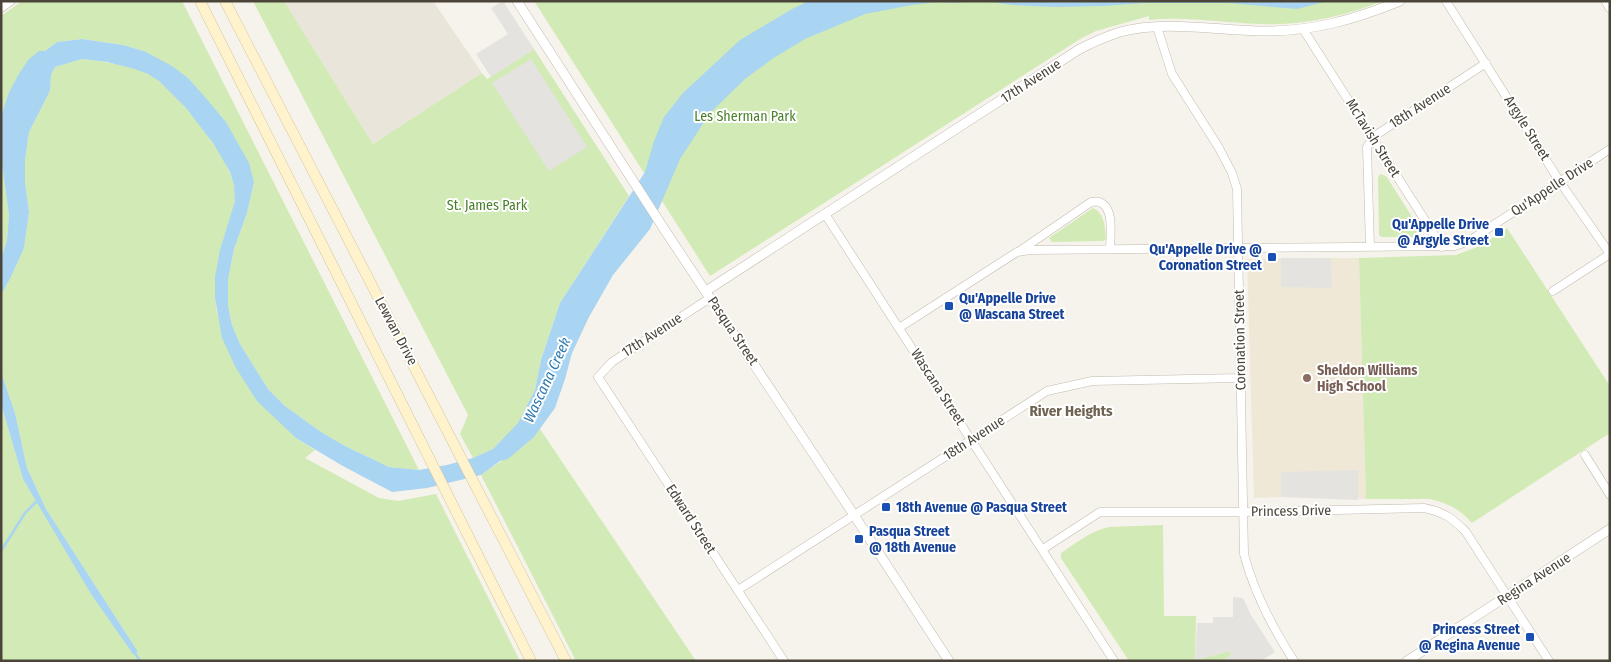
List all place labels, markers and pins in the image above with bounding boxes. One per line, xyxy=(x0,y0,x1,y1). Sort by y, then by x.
place label: Qu'Appelle Drive @ Argyle Street xyxy=(1392,216,1490,249)
marker: Qu'Appelle Drive @ Argyle Street xyxy=(1493,226,1505,238)
place label: Qu'Appelle Drive @ Coronation Street xyxy=(1149,241,1263,274)
marker: Qu'Appelle Drive @ Coronation Street xyxy=(1266,251,1278,263)
place label: Qu'Appelle Drive @ Wascana Street xyxy=(959,290,1066,323)
marker: Qu'Appelle Drive @ Wascana Street xyxy=(943,300,955,312)
place label: Sheldon Williams High School xyxy=(1317,362,1417,395)
marker: Sheldon Williams High School xyxy=(1301,372,1313,384)
place label: 18th Avenue @ Pasqua Street xyxy=(896,499,1068,516)
marker: 18th Avenue @ Pasqua Street xyxy=(880,501,892,513)
place label: Pasqua Street @ 18th Avenue xyxy=(869,523,956,556)
marker: Pasqua Street @ 18th Avenue xyxy=(853,533,865,545)
place label: Princess Street @ Regina Avenue xyxy=(1419,621,1521,654)
marker: Princess Street @ Regina Avenue xyxy=(1524,631,1536,643)

